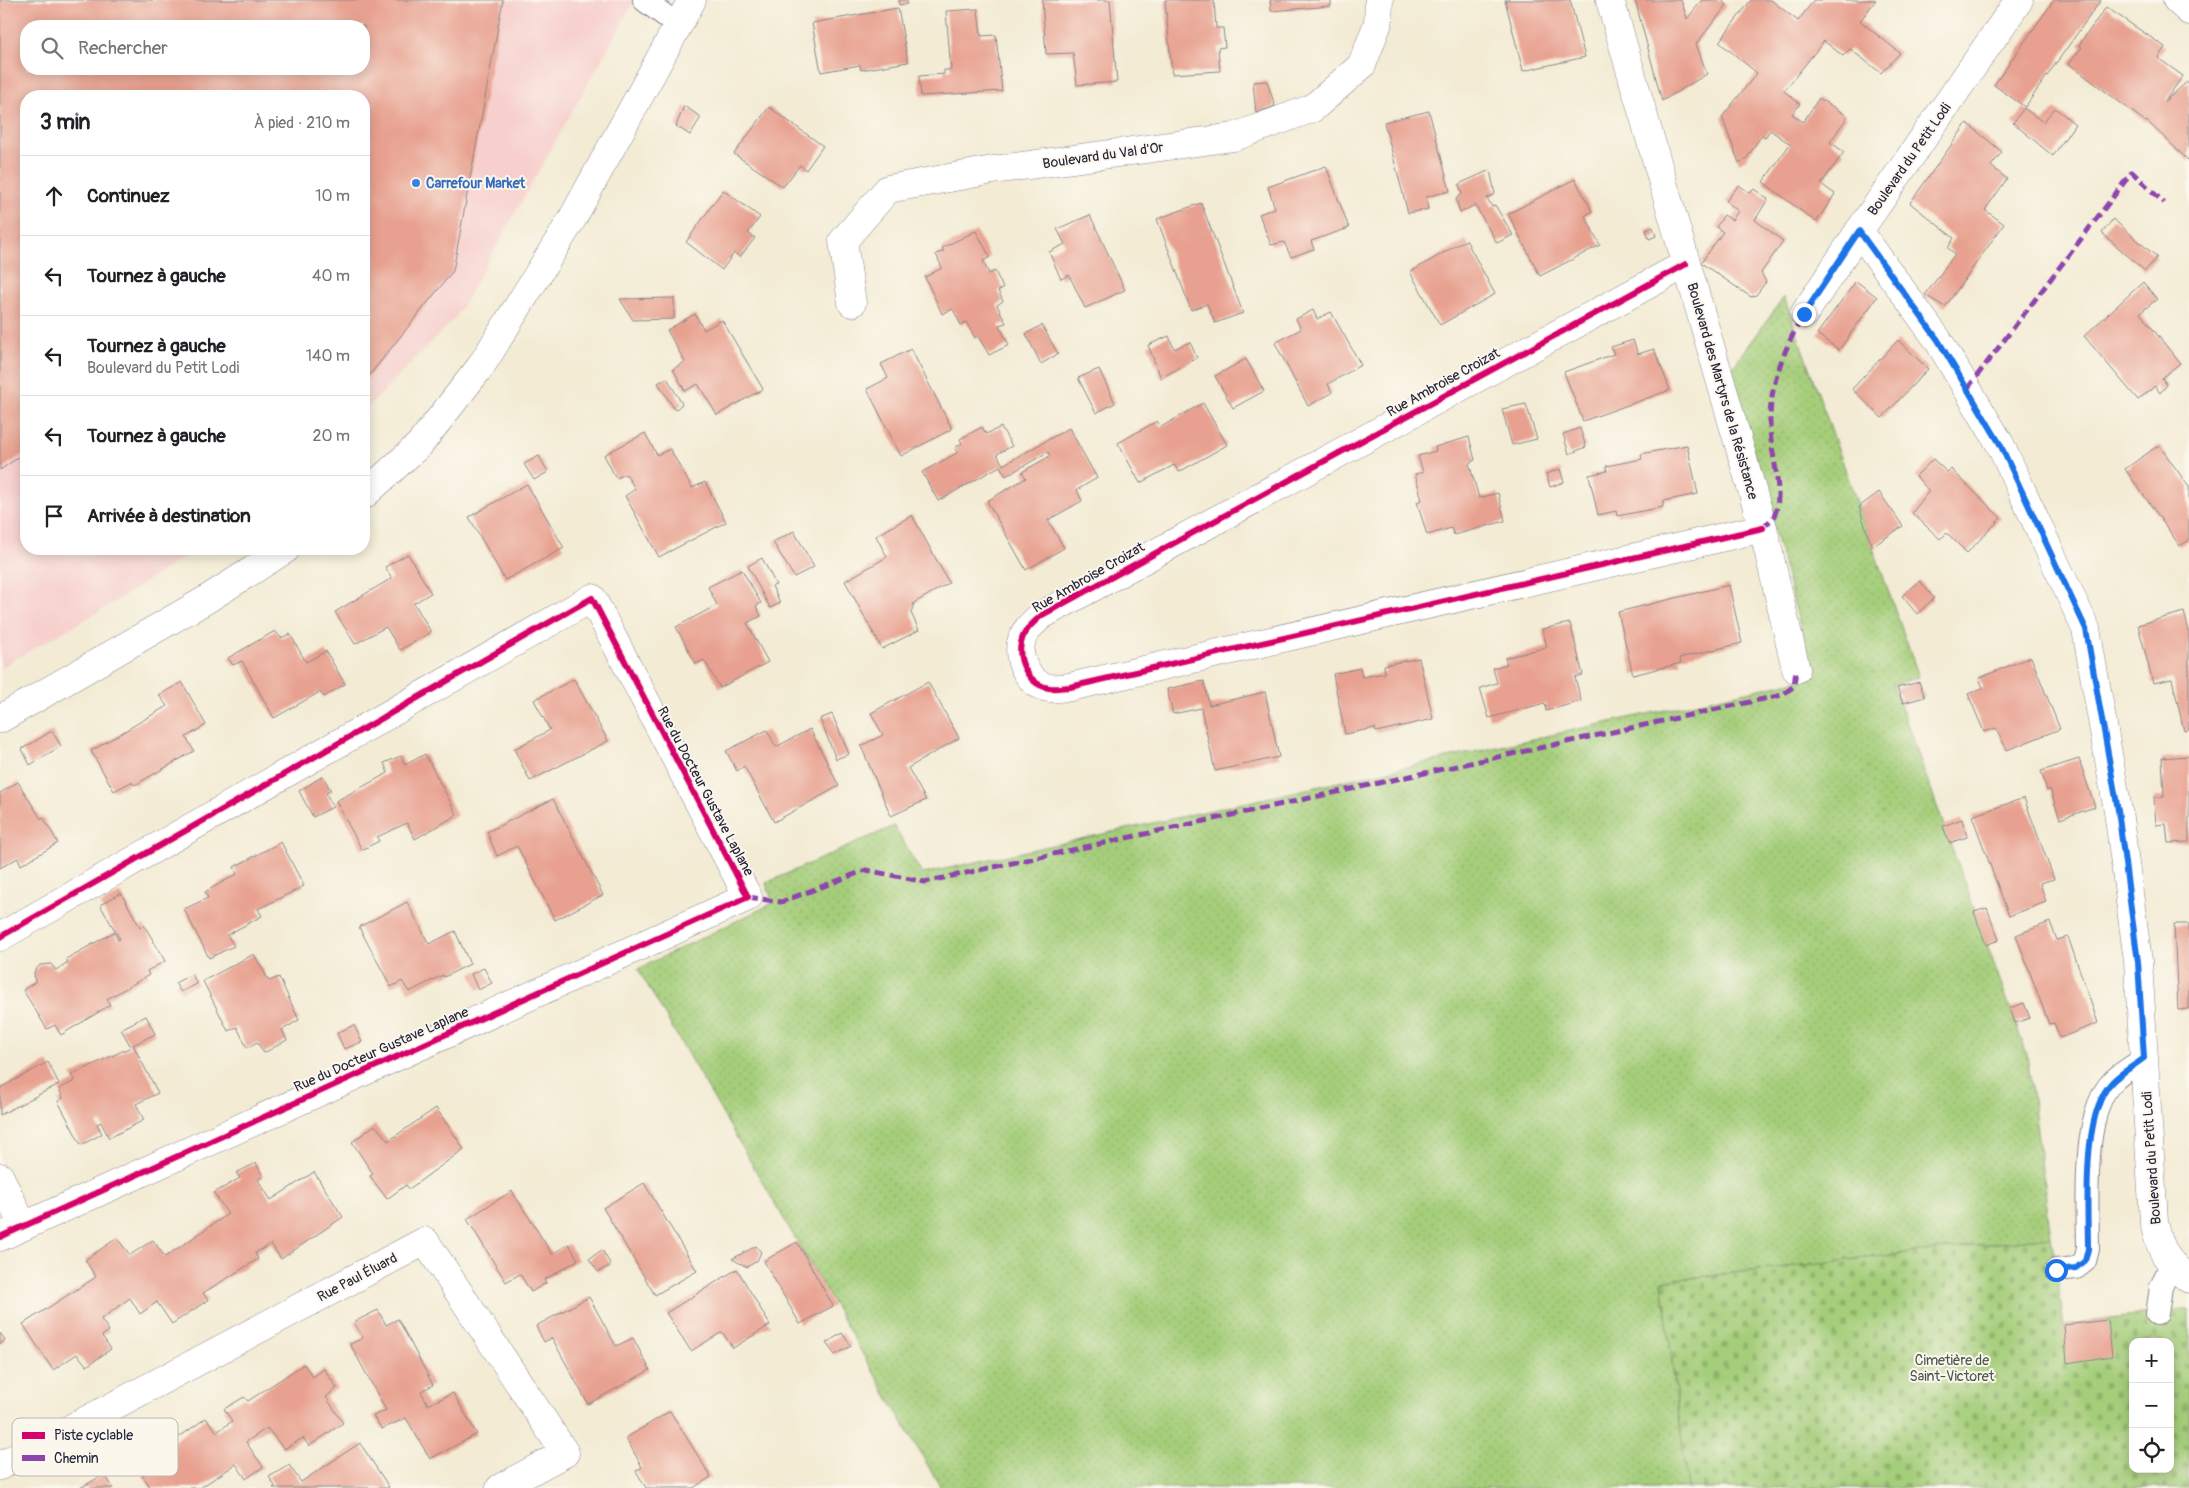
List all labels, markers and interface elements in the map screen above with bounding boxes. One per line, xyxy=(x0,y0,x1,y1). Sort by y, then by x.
search box xyxy=(20,20,370,75)
icon: search xyxy=(38,34,66,62)
text: Rechercher xyxy=(78,36,168,60)
street label: Boulevard du Petit Lodi xyxy=(1864,99,1955,219)
text: 3 min xyxy=(40,109,90,136)
text: À pied · 210 m xyxy=(254,113,350,133)
street label: Boulevard du Val d'Or xyxy=(1042,139,1165,172)
place label: Carrefour Market xyxy=(426,175,526,192)
marker: Carrefour Market xyxy=(410,177,422,189)
icon: ahead xyxy=(40,182,68,210)
text: Continuez xyxy=(87,184,170,208)
text: 10 m xyxy=(315,186,350,206)
icon: left xyxy=(40,262,68,290)
text: Tournez à gauche xyxy=(87,264,226,288)
text: 40 m xyxy=(312,266,350,286)
street label: Boulevard des Martyrs de la Résistance xyxy=(1683,281,1762,502)
route end xyxy=(1793,303,1816,326)
text: Tournez à gauche xyxy=(87,334,226,358)
icon: left xyxy=(40,342,68,370)
street label: Rue Ambroise Croizat xyxy=(1384,344,1503,421)
text: 140 m xyxy=(306,346,350,366)
text: Boulevard du Petit Lodi xyxy=(87,358,239,378)
icon: left xyxy=(40,422,68,450)
text: Tournez à gauche xyxy=(87,424,226,448)
text: 20 m xyxy=(312,426,350,446)
icon: arrive xyxy=(40,502,68,530)
text: Arrivée à destination xyxy=(87,504,251,528)
street label: Rue Ambroise Croizat xyxy=(1029,538,1148,616)
street label: Rue du Docteur Gustave Laplane xyxy=(654,704,758,879)
street label: Rue du Docteur Gustave Laplane xyxy=(291,1003,471,1096)
street label: Boulevard du Petit Lodi xyxy=(2138,1090,2165,1225)
street label: Rue Paul Éluard xyxy=(314,1248,400,1306)
route start xyxy=(2045,1259,2068,1282)
map controls xyxy=(2129,1338,2174,1473)
button: + xyxy=(2129,1338,2174,1383)
park label: Cimetière de Saint-Victoret xyxy=(1910,1352,1995,1385)
button: − xyxy=(2129,1383,2174,1428)
legend xyxy=(12,1418,178,1476)
text: Piste cyclable xyxy=(54,1427,133,1444)
button: locate xyxy=(2129,1428,2174,1473)
text: Chemin xyxy=(54,1450,99,1467)

